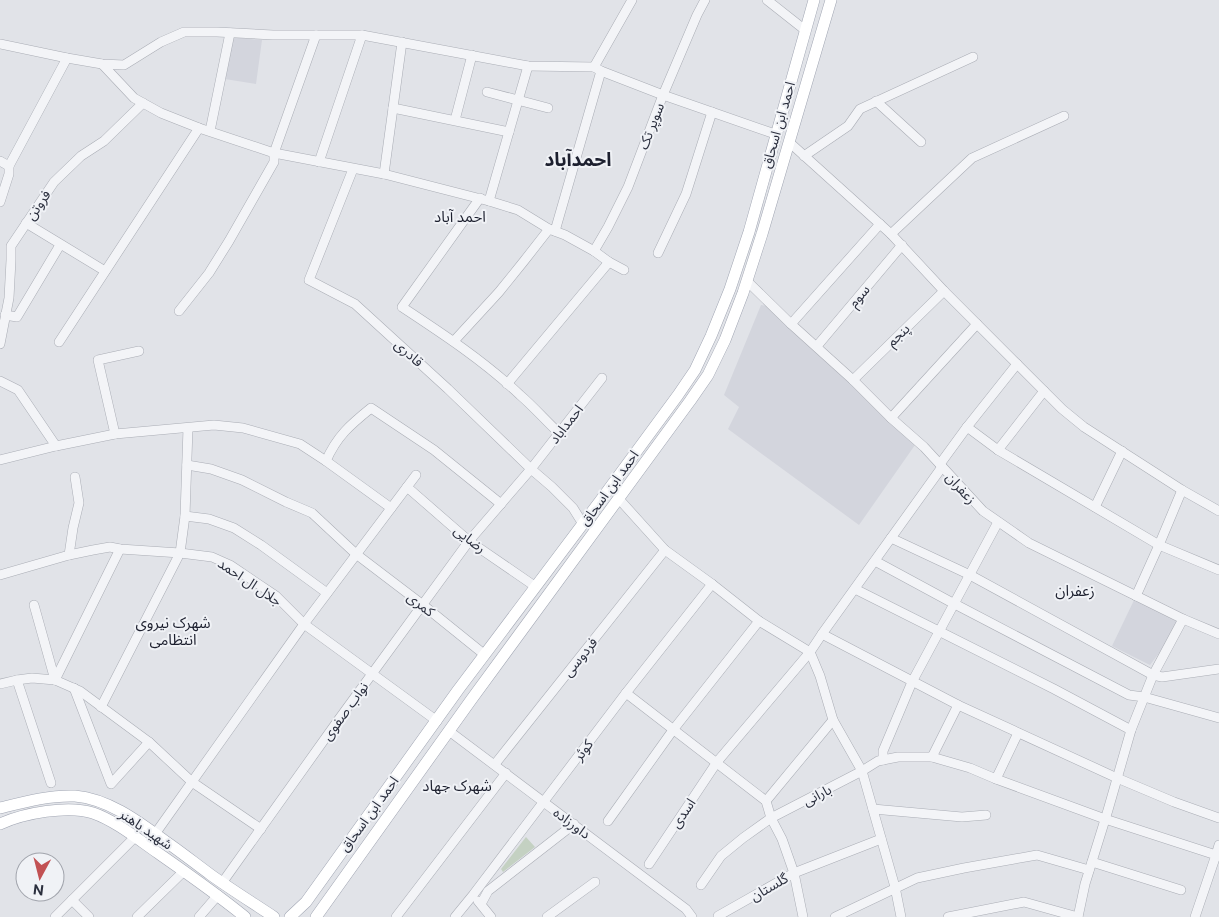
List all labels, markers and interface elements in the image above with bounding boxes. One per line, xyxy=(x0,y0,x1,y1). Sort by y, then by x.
street label: احمد ابن اسحاق xyxy=(758,80,799,170)
street label: سوپر تک xyxy=(635,100,669,152)
district label: احمدآباد xyxy=(545,148,611,170)
street label: فروتن xyxy=(22,187,55,223)
district label: احمد آباد xyxy=(434,208,486,225)
street label: سوم xyxy=(845,282,875,312)
street label: پنجم xyxy=(883,320,915,352)
street label: قادری xyxy=(391,336,427,371)
street label: احمداباد xyxy=(546,401,586,447)
street label: احمد ابن اسحاق xyxy=(576,447,643,529)
street label: زعفران xyxy=(942,469,979,508)
street label: رضایی xyxy=(450,522,489,557)
street label: جلال ال احمد xyxy=(215,555,285,610)
district label: زعفران xyxy=(1055,582,1095,600)
street label: کمری xyxy=(404,588,438,620)
district label: شهرک نیروی انتظامی xyxy=(135,614,211,649)
street label: فردوسی xyxy=(559,634,601,680)
street label: نواب صفوی xyxy=(319,679,372,744)
street label: کوثر xyxy=(569,736,597,765)
street label: احمد ابن اسحاق xyxy=(336,773,403,855)
district label: شهرک جهاد xyxy=(422,777,492,795)
street label: بارانی xyxy=(800,781,835,810)
street label: اسدی xyxy=(667,795,700,831)
street label: داورزاده xyxy=(550,804,594,843)
street label: شهید باهنر xyxy=(115,805,176,853)
north arrow xyxy=(15,852,65,902)
street label: گلستان xyxy=(747,870,791,905)
text: N xyxy=(32,881,45,899)

